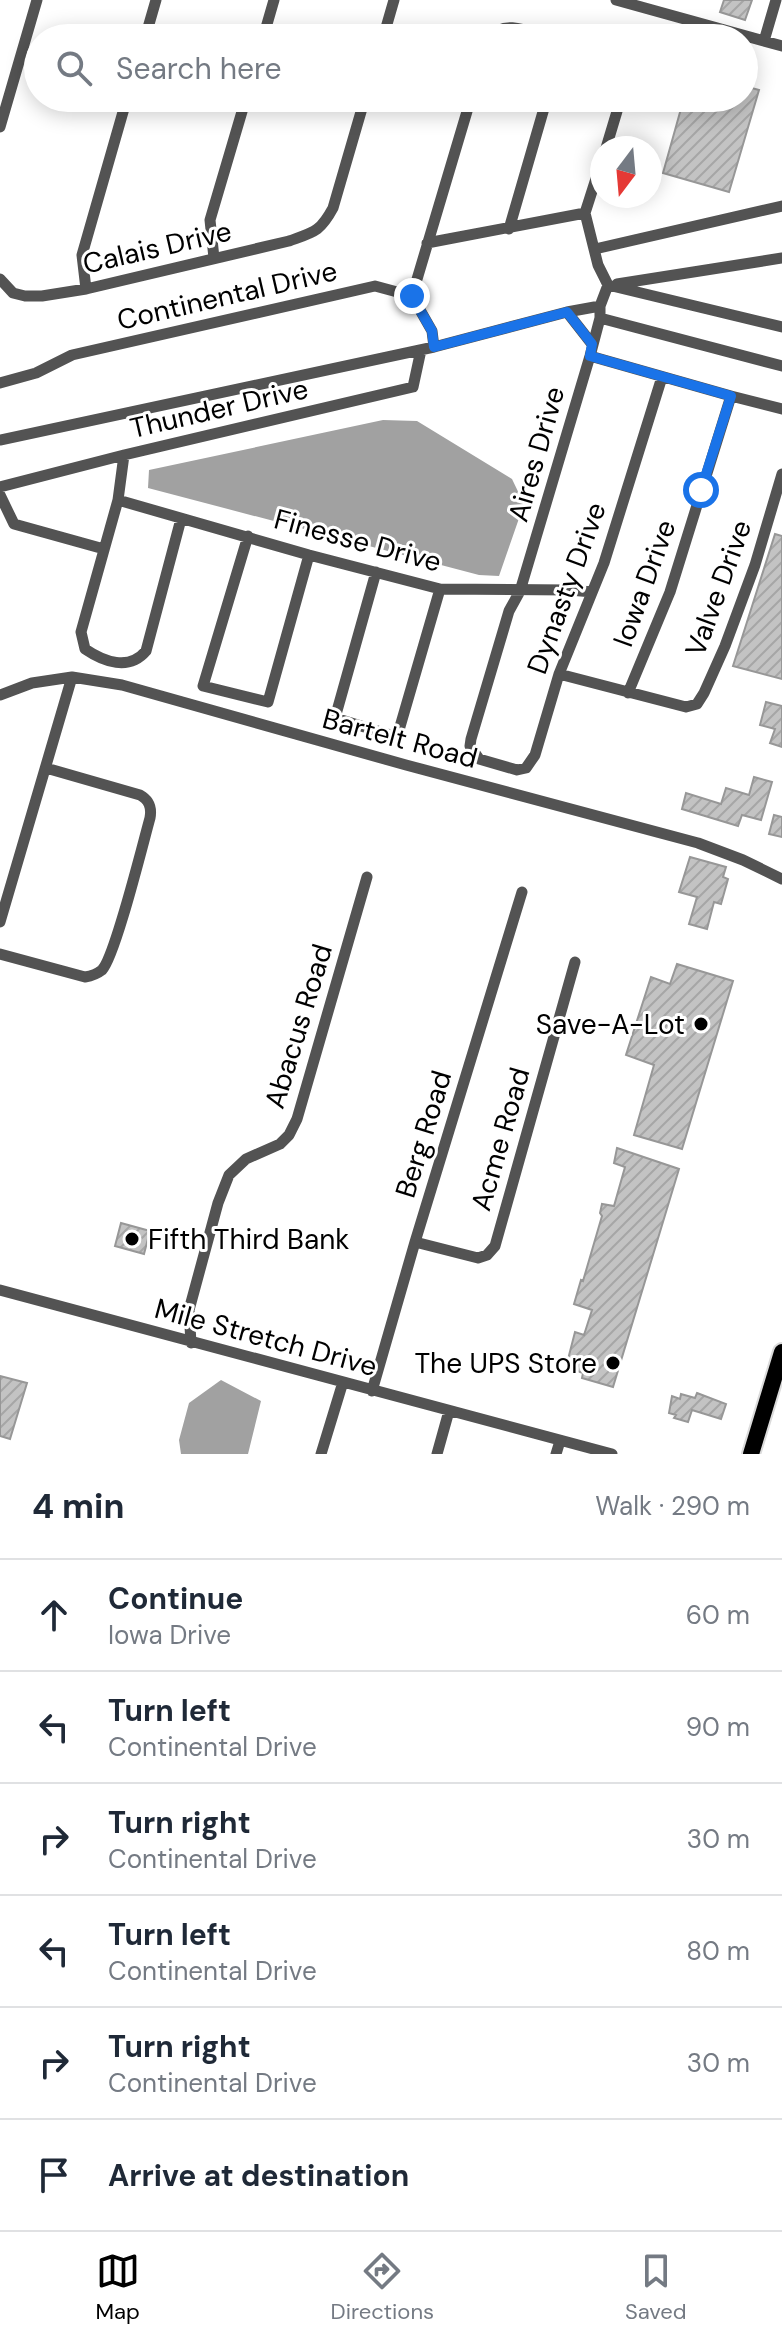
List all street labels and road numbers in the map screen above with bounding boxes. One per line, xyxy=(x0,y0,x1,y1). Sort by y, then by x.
street label: Calais Drive xyxy=(79,212,235,283)
street label: Continental Drive xyxy=(113,252,341,339)
street label: Thunder Drive xyxy=(127,370,312,447)
street label: Aires Drive xyxy=(500,382,573,526)
street label: Dynasty Drive xyxy=(518,497,615,679)
street label: Finesse Drive xyxy=(270,500,445,581)
street label: Iowa Drive xyxy=(604,515,685,652)
street label: Valve Drive xyxy=(677,515,760,661)
street label: Bartelt Road xyxy=(318,700,481,777)
street label: Abacus Road xyxy=(256,939,341,1113)
street label: Acme Road xyxy=(462,1063,539,1215)
street label: Berg Road xyxy=(387,1066,460,1202)
street label: Mile Stretch Drive xyxy=(151,1290,381,1385)

